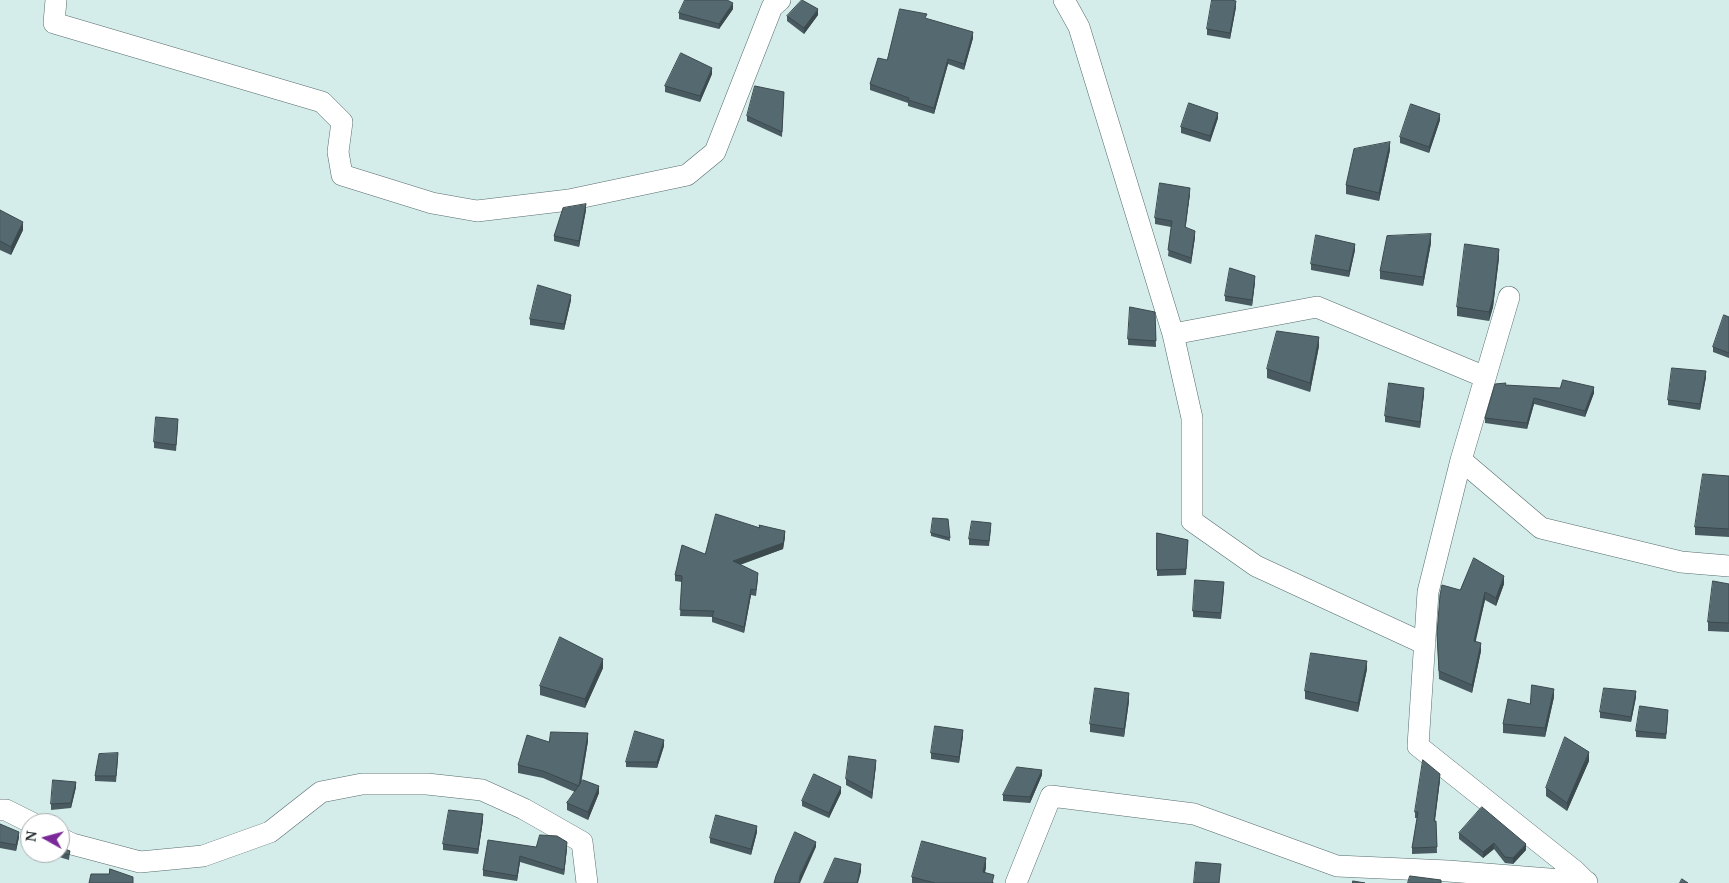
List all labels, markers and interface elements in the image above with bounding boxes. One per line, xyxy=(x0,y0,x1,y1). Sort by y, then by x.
north arrow xyxy=(20,813,70,863)
text: N xyxy=(21,830,41,843)

